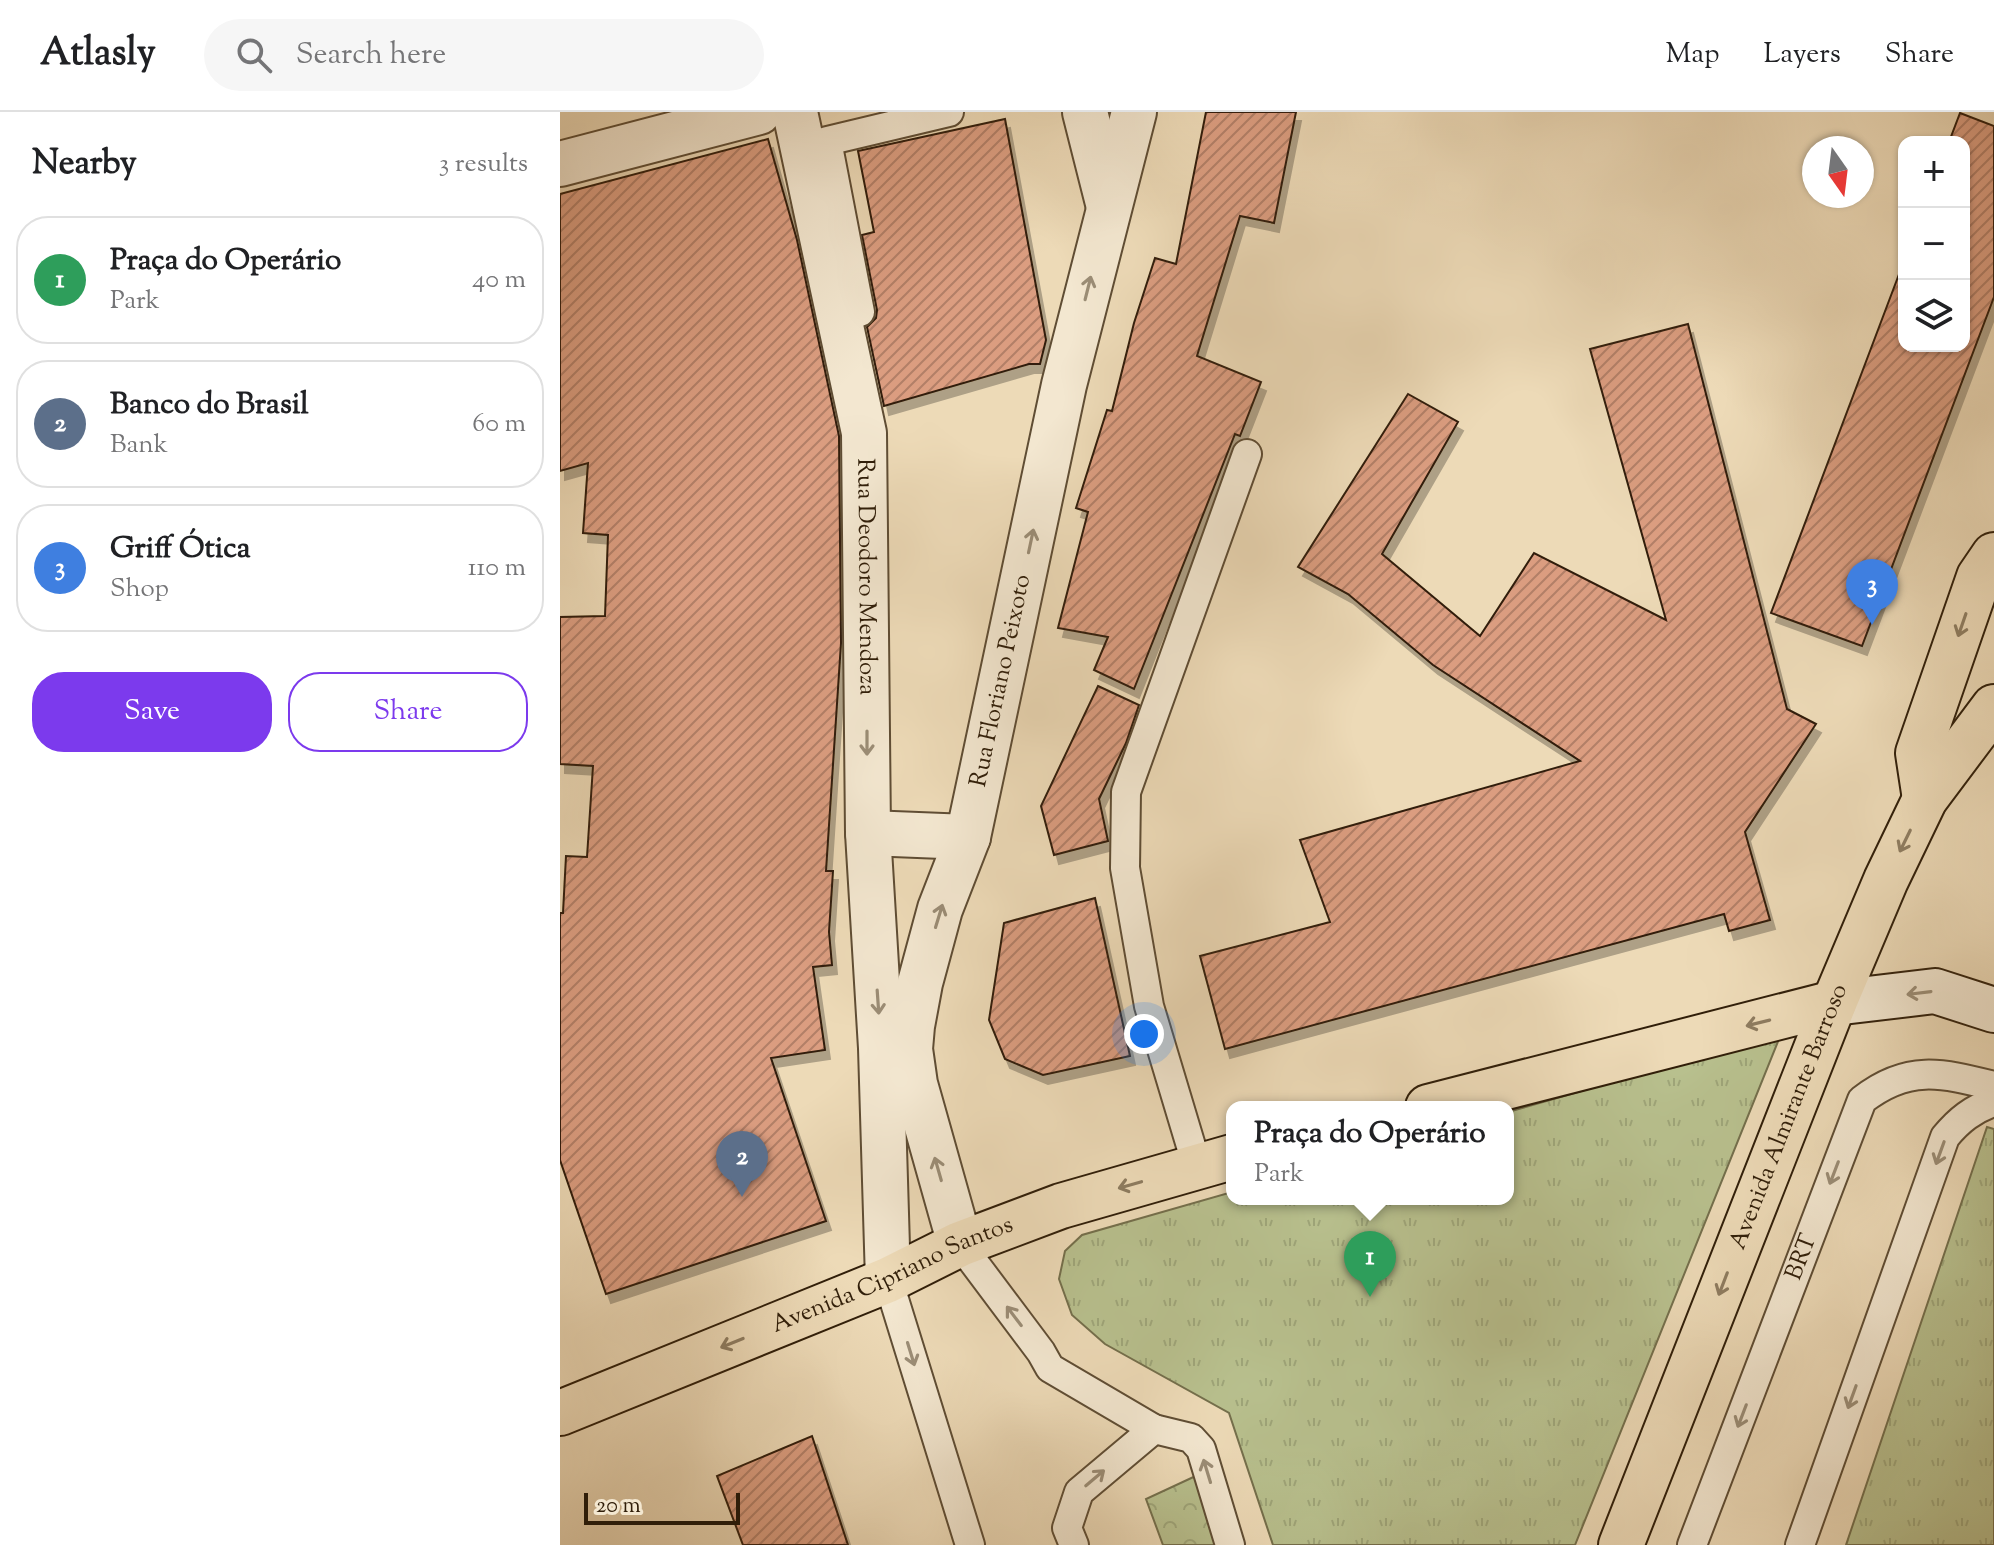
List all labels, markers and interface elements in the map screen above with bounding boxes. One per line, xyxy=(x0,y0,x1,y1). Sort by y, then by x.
search box xyxy=(204,19,764,91)
text: Atlasly xyxy=(40,28,156,82)
icon: search xyxy=(232,33,276,77)
text: Search here xyxy=(296,34,446,77)
text: Map xyxy=(1666,35,1719,75)
text: Layers xyxy=(1763,35,1841,75)
text: Share xyxy=(1885,35,1954,75)
north arrow xyxy=(1802,136,1874,208)
map controls xyxy=(1898,136,1970,352)
button: + xyxy=(1898,136,1970,208)
text: Nearby xyxy=(32,140,137,189)
text: 3 results xyxy=(439,146,528,183)
button: − xyxy=(1898,208,1970,280)
text: Praça do Operário xyxy=(110,240,341,283)
text: 1 xyxy=(56,262,64,299)
text: 40 m xyxy=(472,262,526,299)
one-way arrow xyxy=(1082,275,1097,301)
button: layers xyxy=(1898,280,1970,352)
text: Park xyxy=(110,283,160,320)
text: Banco do Brasil xyxy=(110,384,309,427)
text: 2 xyxy=(54,406,66,443)
text: 60 m xyxy=(472,406,526,443)
text: Bank xyxy=(110,427,168,464)
street label: Rua Deodoro Mendoza xyxy=(847,458,884,695)
text: Griff Ótica xyxy=(110,528,251,571)
one-way arrow xyxy=(1024,529,1039,555)
text: 3 xyxy=(55,550,65,587)
text: 110 m xyxy=(468,550,526,587)
pin: 3 xyxy=(1846,559,1898,625)
text: Shop xyxy=(110,571,169,608)
street label: Rua Floriano Peixoto xyxy=(962,571,1040,790)
one-way arrow xyxy=(1954,612,1969,637)
button: Save xyxy=(32,672,272,752)
button: Share xyxy=(288,672,528,752)
one-way arrow xyxy=(859,729,875,756)
one-way arrow xyxy=(1897,829,1912,853)
one-way arrow xyxy=(933,904,947,929)
street label: Avenida Almirante Barroso xyxy=(1722,979,1857,1255)
one-way arrow xyxy=(1907,986,1932,1001)
one-way arrow xyxy=(871,988,886,1015)
your location xyxy=(1124,1014,1164,1054)
one-way arrow xyxy=(1746,1016,1771,1031)
popup xyxy=(1226,1101,1514,1205)
text: Praça do Operário xyxy=(1254,1113,1486,1156)
pin: 2 xyxy=(716,1131,768,1197)
one-way arrow xyxy=(1931,1140,1946,1165)
text: Park xyxy=(1254,1156,1304,1193)
one-way arrow xyxy=(930,1157,945,1183)
one-way arrow xyxy=(1826,1160,1840,1185)
one-way arrow xyxy=(1117,1178,1143,1193)
street label: Avenida Cipriano Santos xyxy=(767,1208,1018,1342)
street label: BRT xyxy=(1778,1229,1826,1285)
pin: 1 xyxy=(1344,1231,1396,1297)
one-way arrow xyxy=(1715,1271,1729,1296)
one-way arrow xyxy=(1005,1305,1022,1327)
one-way arrow xyxy=(720,1336,745,1351)
one-way arrow xyxy=(904,1341,919,1367)
one-way arrow xyxy=(1844,1385,1859,1410)
one-way arrow xyxy=(1734,1403,1748,1428)
one-way arrow xyxy=(1199,1458,1214,1484)
one-way arrow xyxy=(1084,1469,1105,1487)
scale bar xyxy=(584,1489,740,1525)
text: 20 m xyxy=(596,1491,641,1523)

